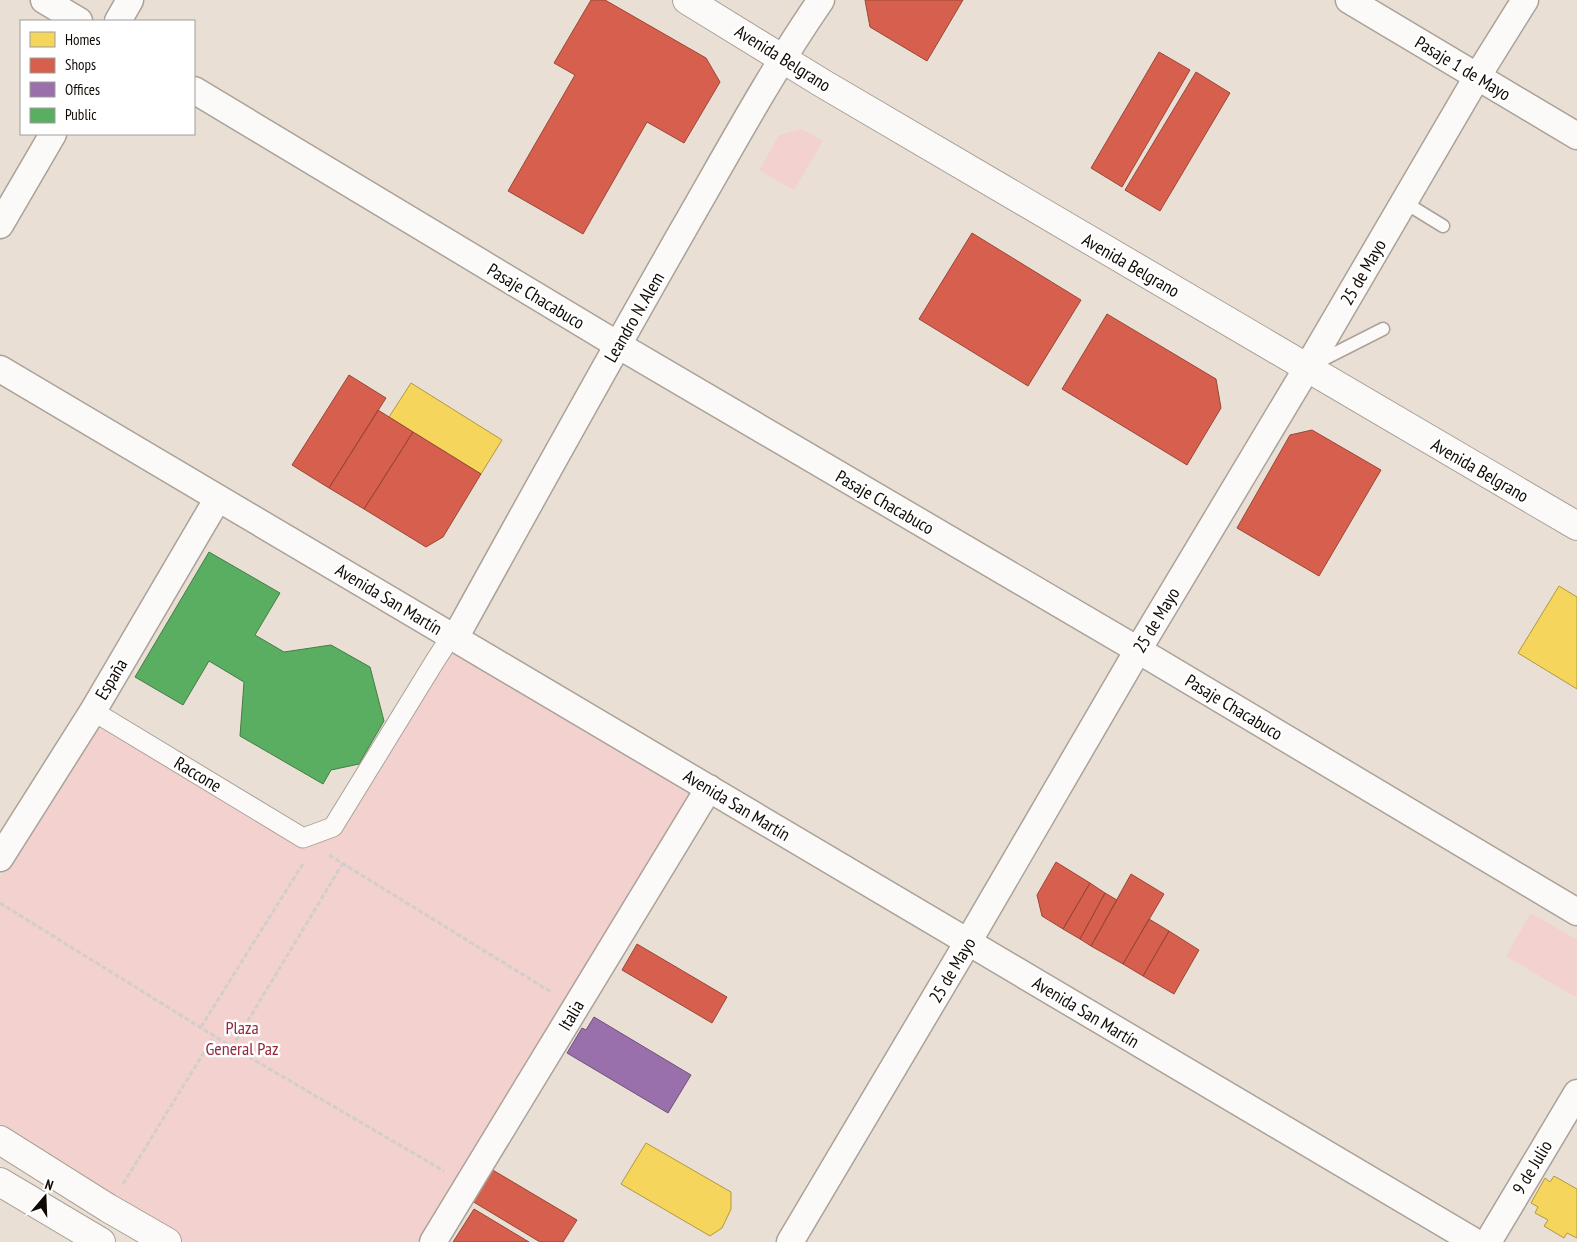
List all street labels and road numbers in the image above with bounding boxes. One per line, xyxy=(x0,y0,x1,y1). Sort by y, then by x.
street label: Avenida Belgrano xyxy=(731,19,835,97)
street label: Pasaje 1 de Mayo xyxy=(1411,30,1515,106)
street label: Avenida Belgrano xyxy=(1078,228,1184,302)
street label: 25 de Mayo xyxy=(1335,235,1391,309)
street label: Pasaje Chacabuco xyxy=(483,258,589,334)
street label: Leandro N. Alem xyxy=(599,268,669,366)
street label: Avenida Belgrano xyxy=(1427,433,1533,507)
street label: Pasaje Chacabuco xyxy=(832,465,938,539)
street label: Avenida San Martín xyxy=(331,558,447,640)
street label: 25 de Mayo xyxy=(1128,583,1185,657)
street label: España xyxy=(90,654,132,704)
street label: Pasaje Chacabuco xyxy=(1181,669,1287,745)
street label: Raccone xyxy=(170,751,226,797)
street label: Avenida San Martín xyxy=(679,764,795,846)
street label: 25 de Mayo xyxy=(924,933,981,1007)
street label: Avenida San Martín xyxy=(1028,971,1144,1053)
street label: Italia xyxy=(553,996,589,1034)
street label: 9 de Julio xyxy=(1507,1136,1557,1198)

